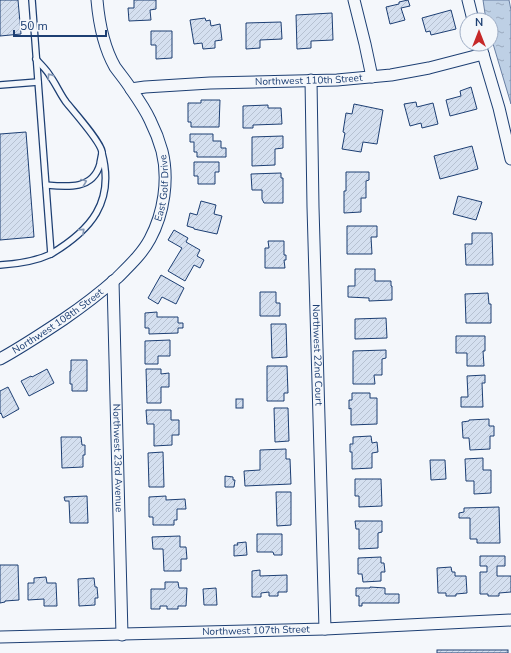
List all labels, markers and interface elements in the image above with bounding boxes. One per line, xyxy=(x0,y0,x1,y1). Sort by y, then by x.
scale bar xyxy=(14,12,106,38)
north arrow xyxy=(459,12,499,52)
text: N xyxy=(475,15,483,30)
text: 50 m xyxy=(20,18,48,34)
street label: Northwest 110th Street xyxy=(255,71,364,89)
one-way arrow xyxy=(48,74,55,81)
street label: East Golf Drive xyxy=(151,153,172,223)
one-way arrow xyxy=(81,179,88,187)
one-way arrow xyxy=(77,228,85,235)
street label: Northwest 108th Street xyxy=(10,285,107,358)
street label: Northwest 22nd Court xyxy=(309,304,326,406)
street label: Northwest 23rd Avenue xyxy=(109,404,126,512)
street label: Northwest 107th Street xyxy=(202,622,310,639)

